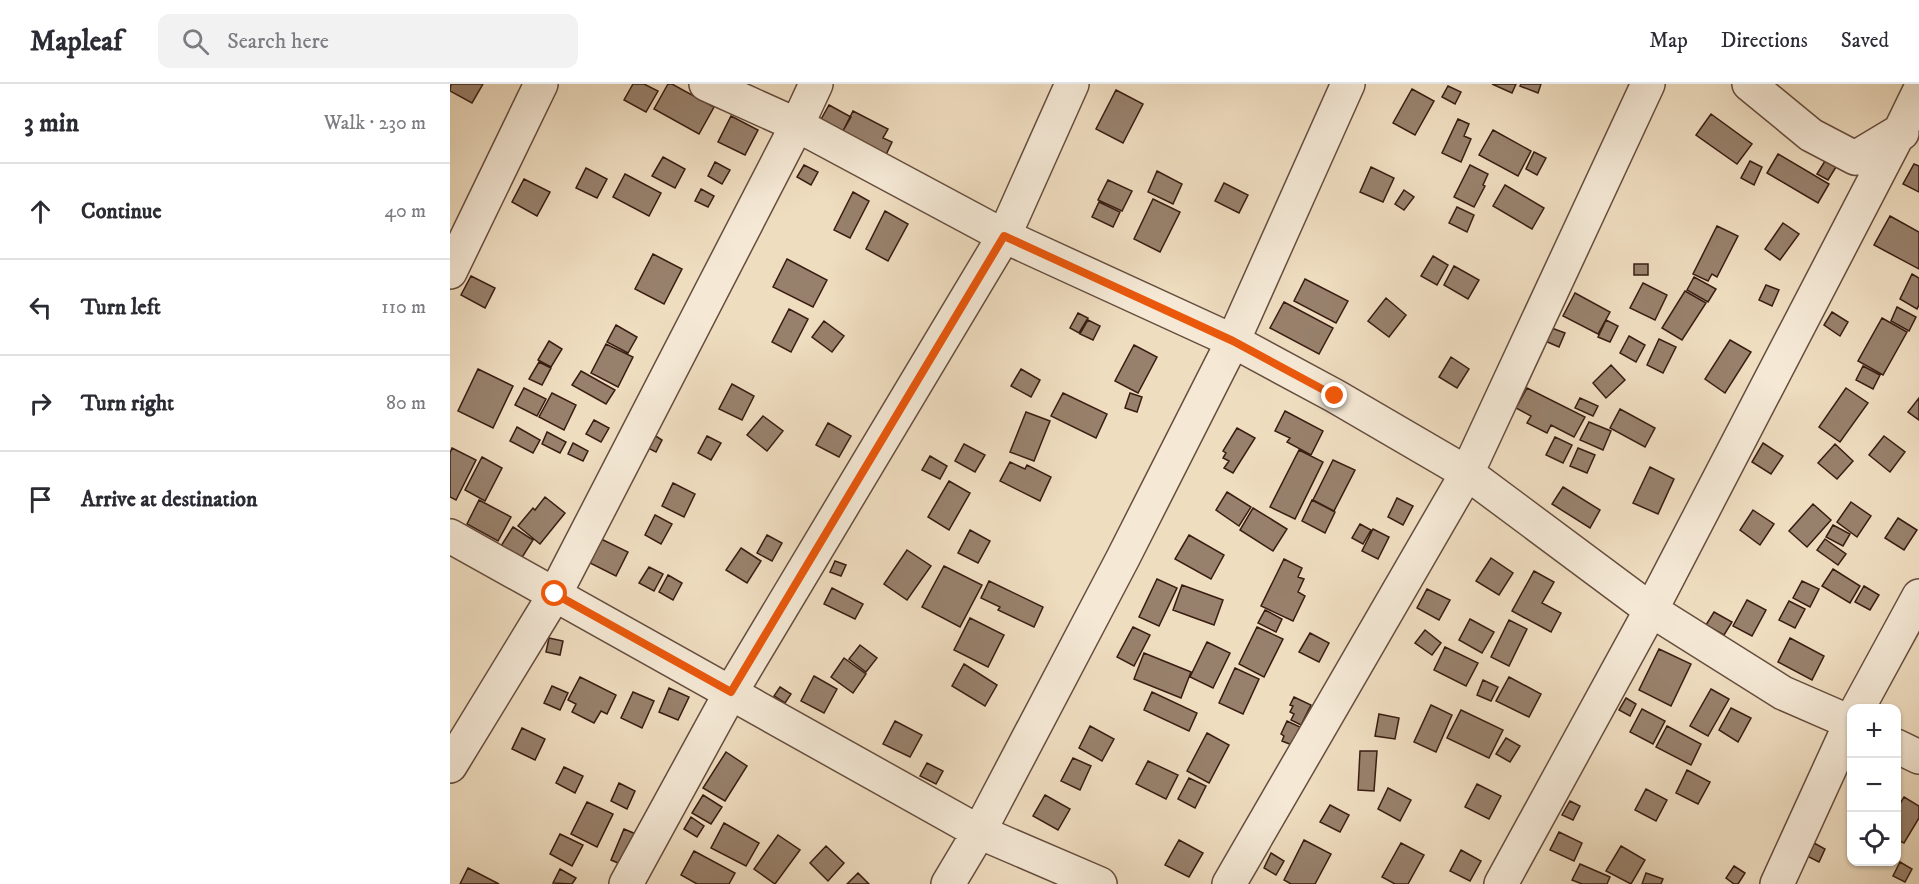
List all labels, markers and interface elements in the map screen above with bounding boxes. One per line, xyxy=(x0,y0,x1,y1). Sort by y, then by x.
search box xyxy=(158,14,578,68)
text: Mapleaf xyxy=(30,24,122,59)
icon: search xyxy=(179,25,212,58)
text: Search here xyxy=(227,28,329,55)
text: Map xyxy=(1649,28,1688,54)
text: Directions xyxy=(1721,28,1808,54)
text: Saved xyxy=(1841,28,1889,54)
text: 3 min xyxy=(24,107,79,140)
text: Walk · 230 m xyxy=(324,111,426,136)
icon: ahead xyxy=(24,195,57,228)
text: Continue xyxy=(81,198,162,225)
text: 40 m xyxy=(384,199,426,224)
icon: left xyxy=(24,291,57,324)
text: Turn left xyxy=(81,294,161,321)
text: 110 m xyxy=(381,295,426,320)
route end xyxy=(1321,382,1347,408)
icon: right xyxy=(24,387,57,420)
text: Turn right xyxy=(81,390,174,417)
text: 80 m xyxy=(386,391,426,416)
icon: arrive xyxy=(24,483,57,516)
text: Arrive at destination xyxy=(81,486,258,513)
route start xyxy=(541,580,567,606)
map controls xyxy=(1847,704,1901,866)
button: + xyxy=(1847,704,1901,758)
button: − xyxy=(1847,758,1901,812)
button: locate xyxy=(1847,812,1901,866)

